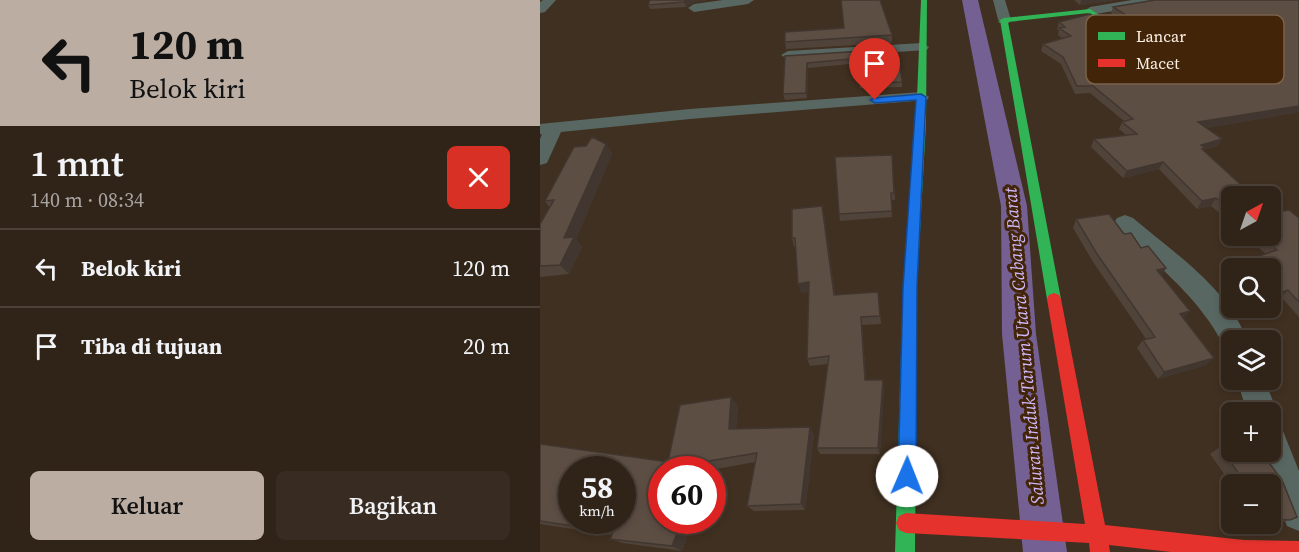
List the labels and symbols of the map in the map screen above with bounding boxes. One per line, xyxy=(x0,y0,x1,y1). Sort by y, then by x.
legend xyxy=(1086,15,1284,84)
text: Lancar xyxy=(1136,25,1186,47)
pin xyxy=(849,38,900,100)
text: Macet xyxy=(1136,52,1180,74)
water label: Saluran Induk Tarum Utara Cabang Barat xyxy=(997,185,1050,506)
north arrow xyxy=(1221,186,1281,246)
position arrow xyxy=(875,444,939,508)
speed limit sign: 60 xyxy=(648,456,726,534)

